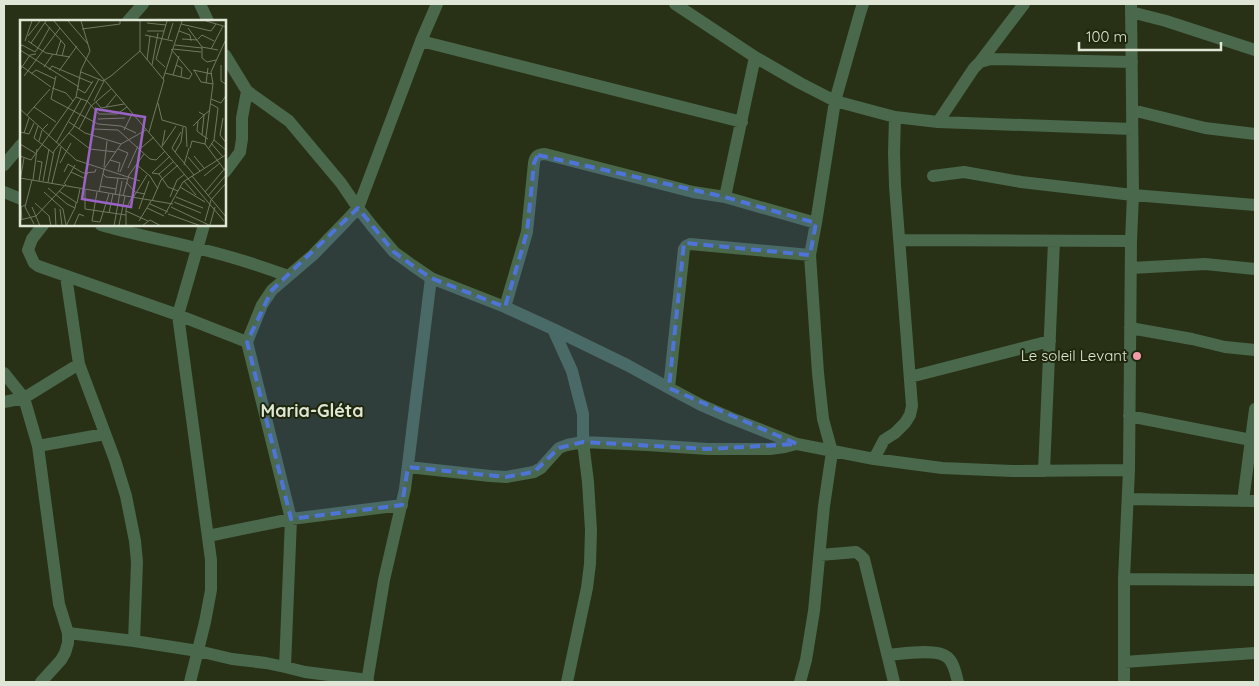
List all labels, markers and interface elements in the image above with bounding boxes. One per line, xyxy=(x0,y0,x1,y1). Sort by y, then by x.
inset map xyxy=(20,20,226,226)
scale bar xyxy=(1079,20,1222,52)
text: 100 m xyxy=(1086,27,1127,46)
place label: Le soleil Levant xyxy=(1021,346,1127,365)
marker: Le soleil Levant xyxy=(1131,350,1143,362)
district label: Maria-Gléta xyxy=(260,399,364,422)

